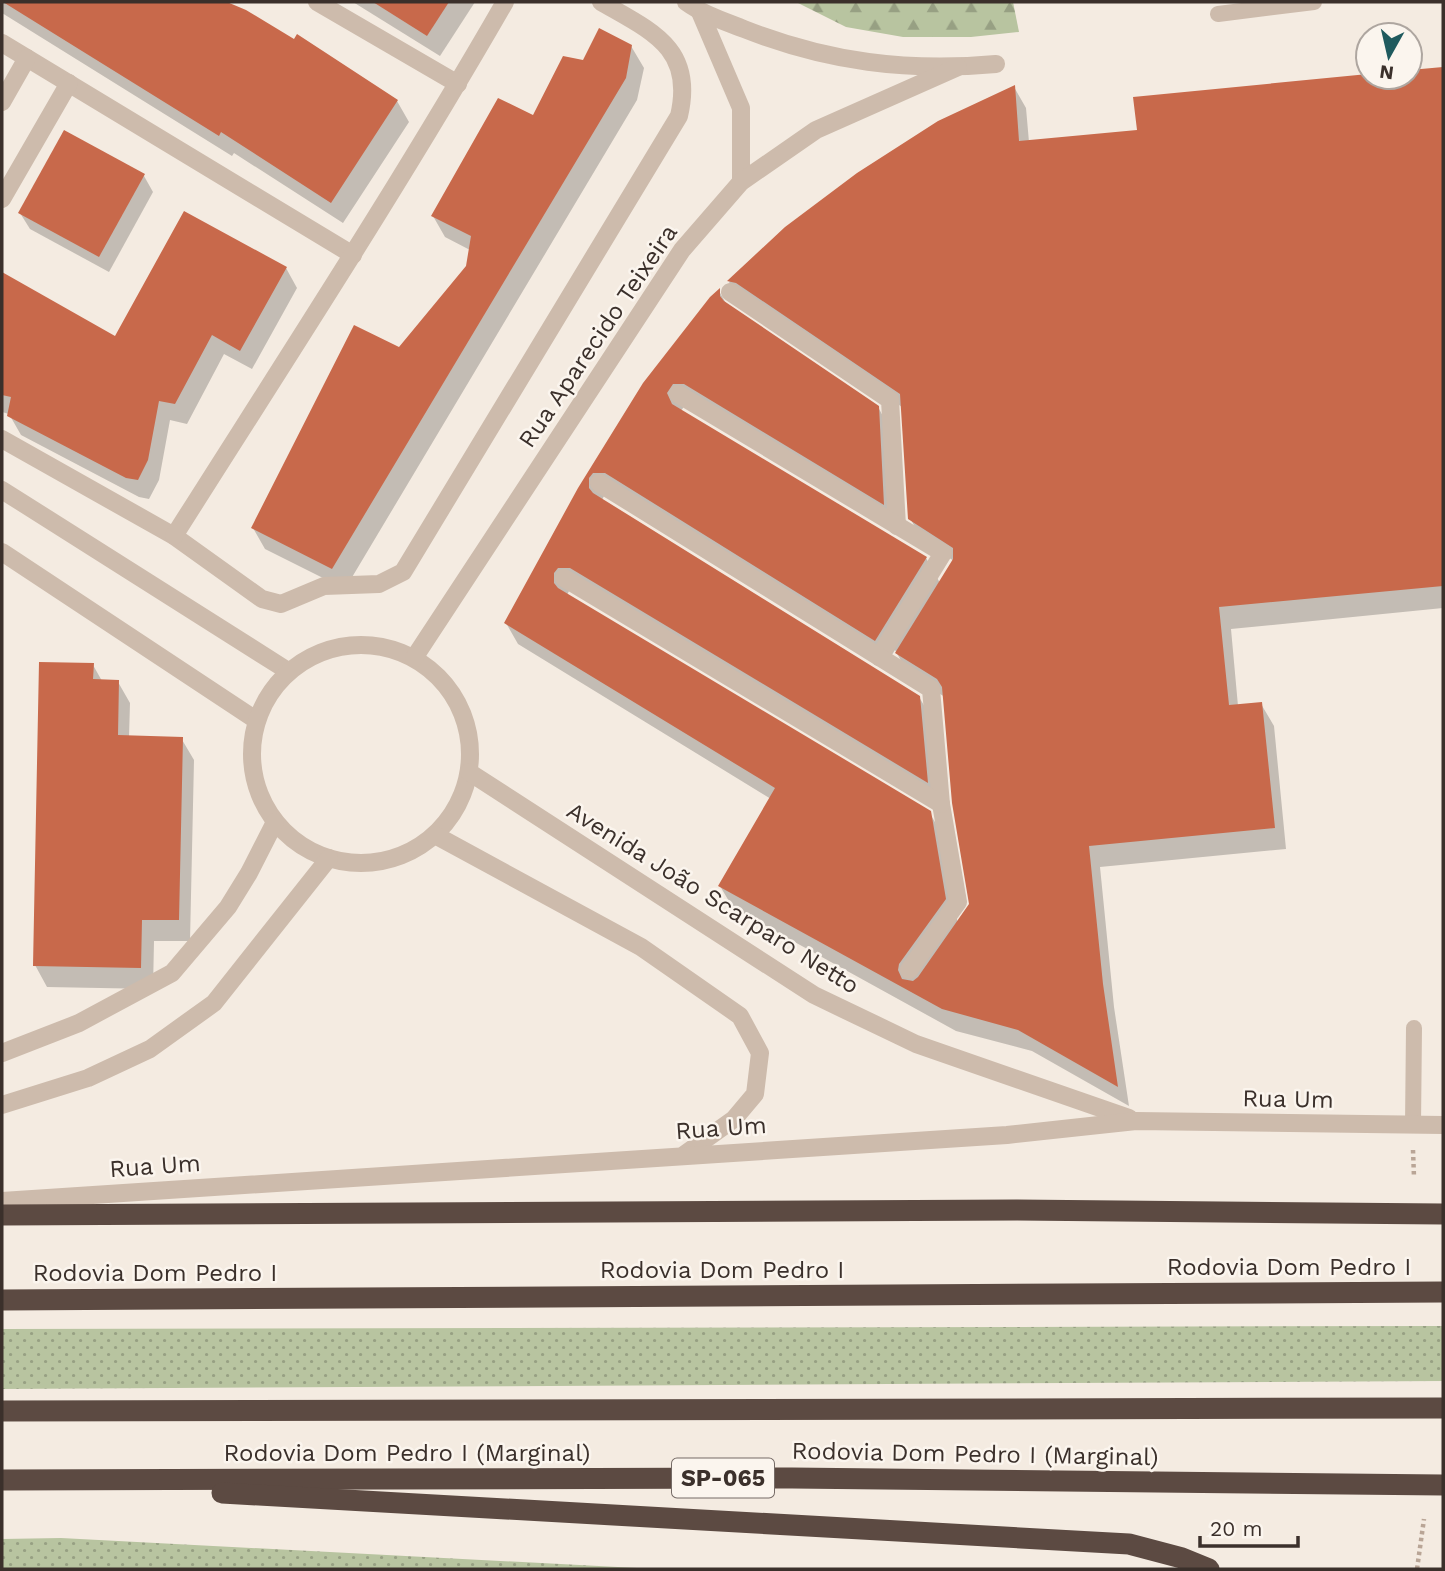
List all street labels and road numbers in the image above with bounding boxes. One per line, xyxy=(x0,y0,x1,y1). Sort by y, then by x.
street label: Rua Aparecido Teixeira xyxy=(513,219,683,453)
street label: Avenida João Scarparo Netto xyxy=(562,796,864,1000)
street label: Rua Um xyxy=(1242,1084,1334,1114)
street label: Rua Um xyxy=(674,1111,768,1145)
street label: Rua Um xyxy=(108,1149,202,1183)
street label: Rodovia Dom Pedro I xyxy=(1167,1253,1411,1281)
street label: Rodovia Dom Pedro I xyxy=(600,1256,844,1284)
street label: Rodovia Dom Pedro I xyxy=(33,1259,277,1287)
street label: Rodovia Dom Pedro I (Marginal) xyxy=(791,1437,1159,1471)
street label: Rodovia Dom Pedro I (Marginal) xyxy=(224,1439,590,1467)
road number: SP-065 xyxy=(672,1458,774,1498)

